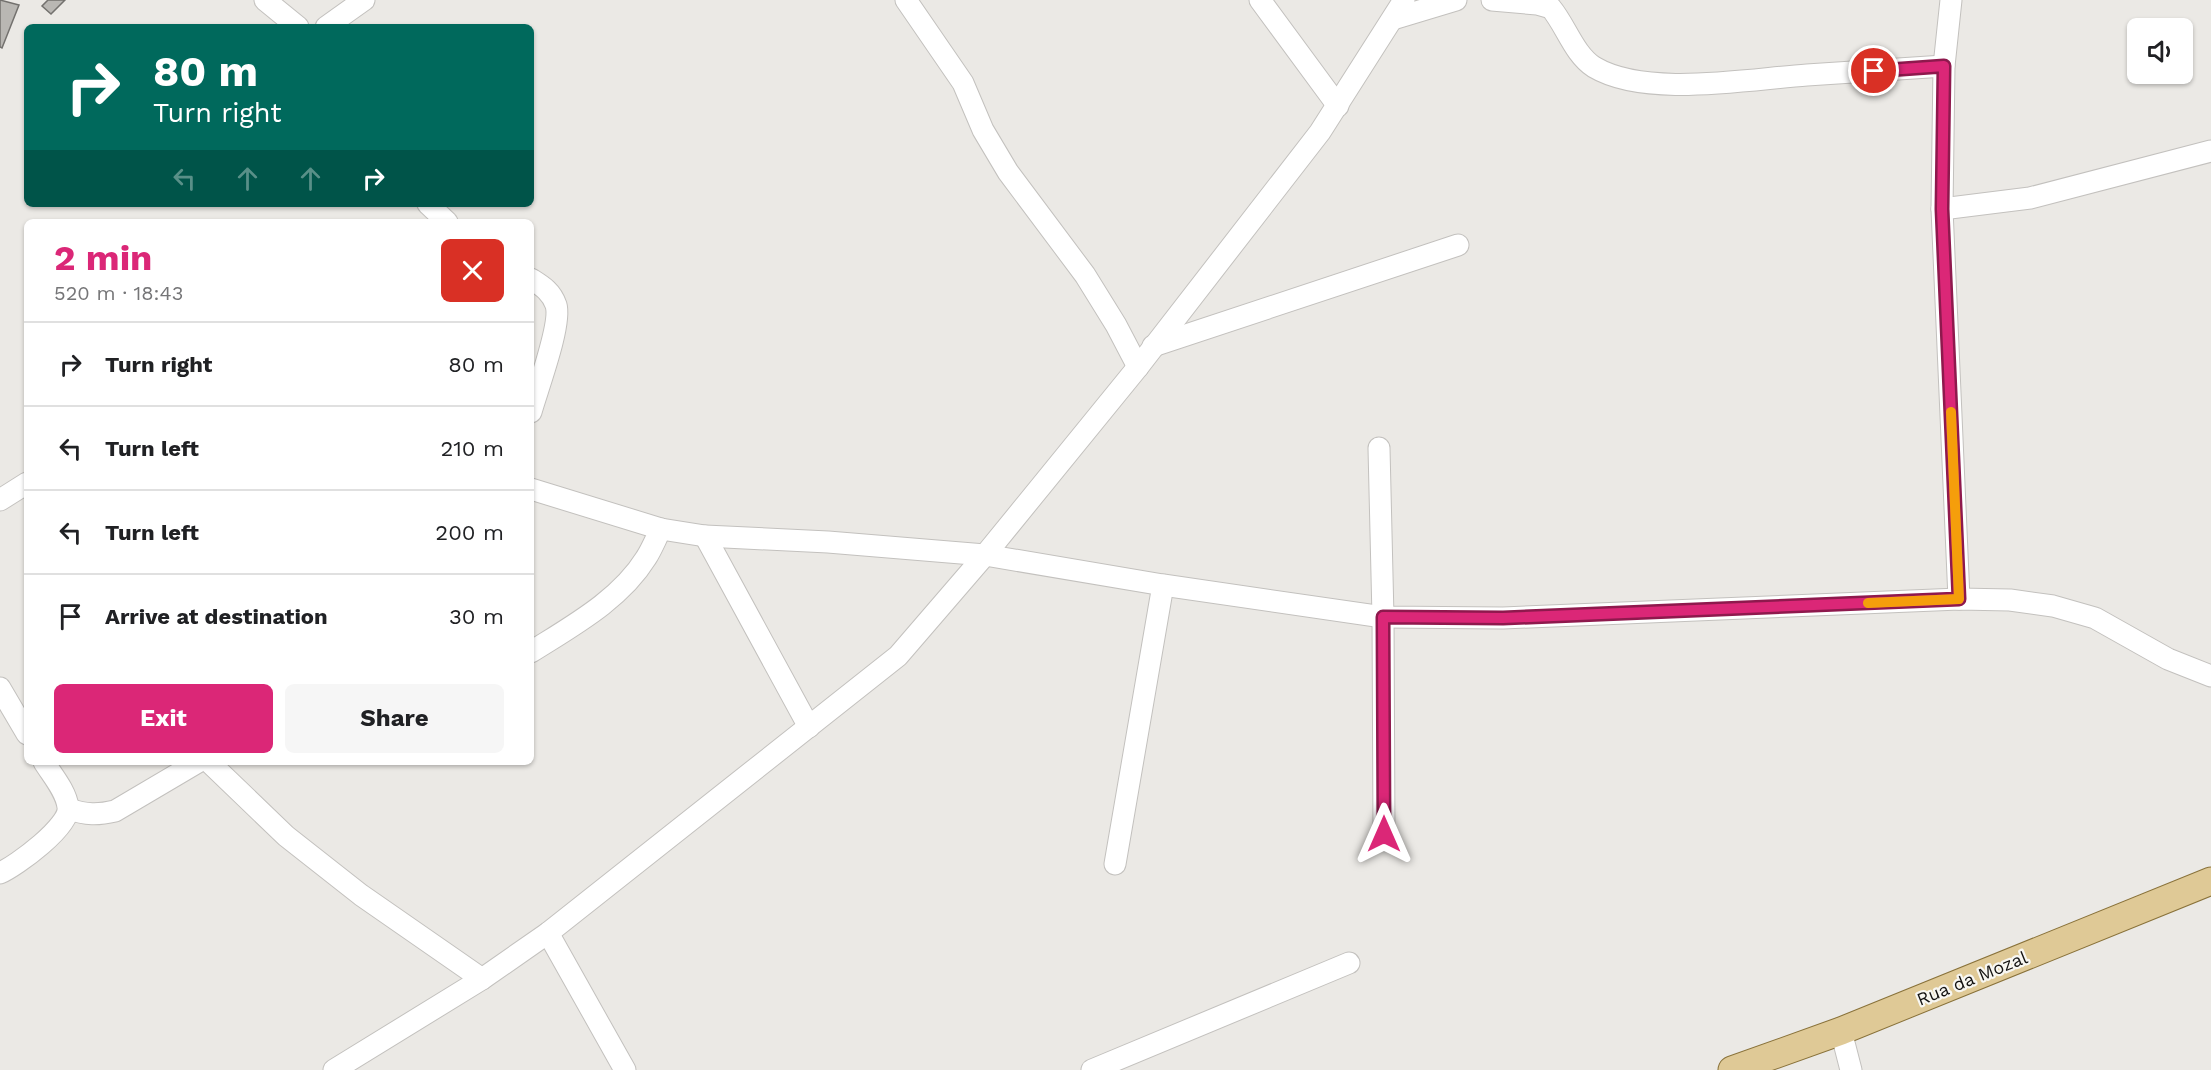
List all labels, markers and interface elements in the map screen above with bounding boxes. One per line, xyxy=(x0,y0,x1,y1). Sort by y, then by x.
map controls xyxy=(2127,18,2193,84)
button: sound xyxy=(2127,18,2193,84)
pin xyxy=(1848,45,1899,96)
text: 80 m xyxy=(153,47,258,96)
icon: right xyxy=(54,48,132,126)
icon: arrive xyxy=(1857,54,1890,87)
text: Turn right xyxy=(153,97,282,129)
icon: left xyxy=(168,162,201,195)
icon: ahead xyxy=(231,162,264,195)
icon: ahead xyxy=(294,162,327,195)
icon: right xyxy=(357,162,390,195)
text: 2 min xyxy=(54,237,152,279)
button: close xyxy=(441,239,504,302)
text: 520 m · 18:43 xyxy=(54,281,183,305)
icon: right xyxy=(54,348,87,381)
text: Turn right xyxy=(105,352,212,377)
text: 80 m xyxy=(448,352,504,377)
icon: left xyxy=(54,432,87,465)
text: Turn left xyxy=(105,436,199,461)
text: 210 m xyxy=(440,436,504,461)
icon: left xyxy=(54,516,87,549)
text: Turn left xyxy=(105,520,199,545)
text: 200 m xyxy=(435,520,504,545)
icon: arrive xyxy=(54,600,87,633)
text: Arrive at destination xyxy=(105,604,328,629)
text: 30 m xyxy=(449,604,504,629)
button: Exit xyxy=(54,684,273,753)
button: Share xyxy=(285,684,504,753)
position arrow xyxy=(1352,802,1416,866)
street label: Rua da Mozal xyxy=(1914,946,2031,1010)

